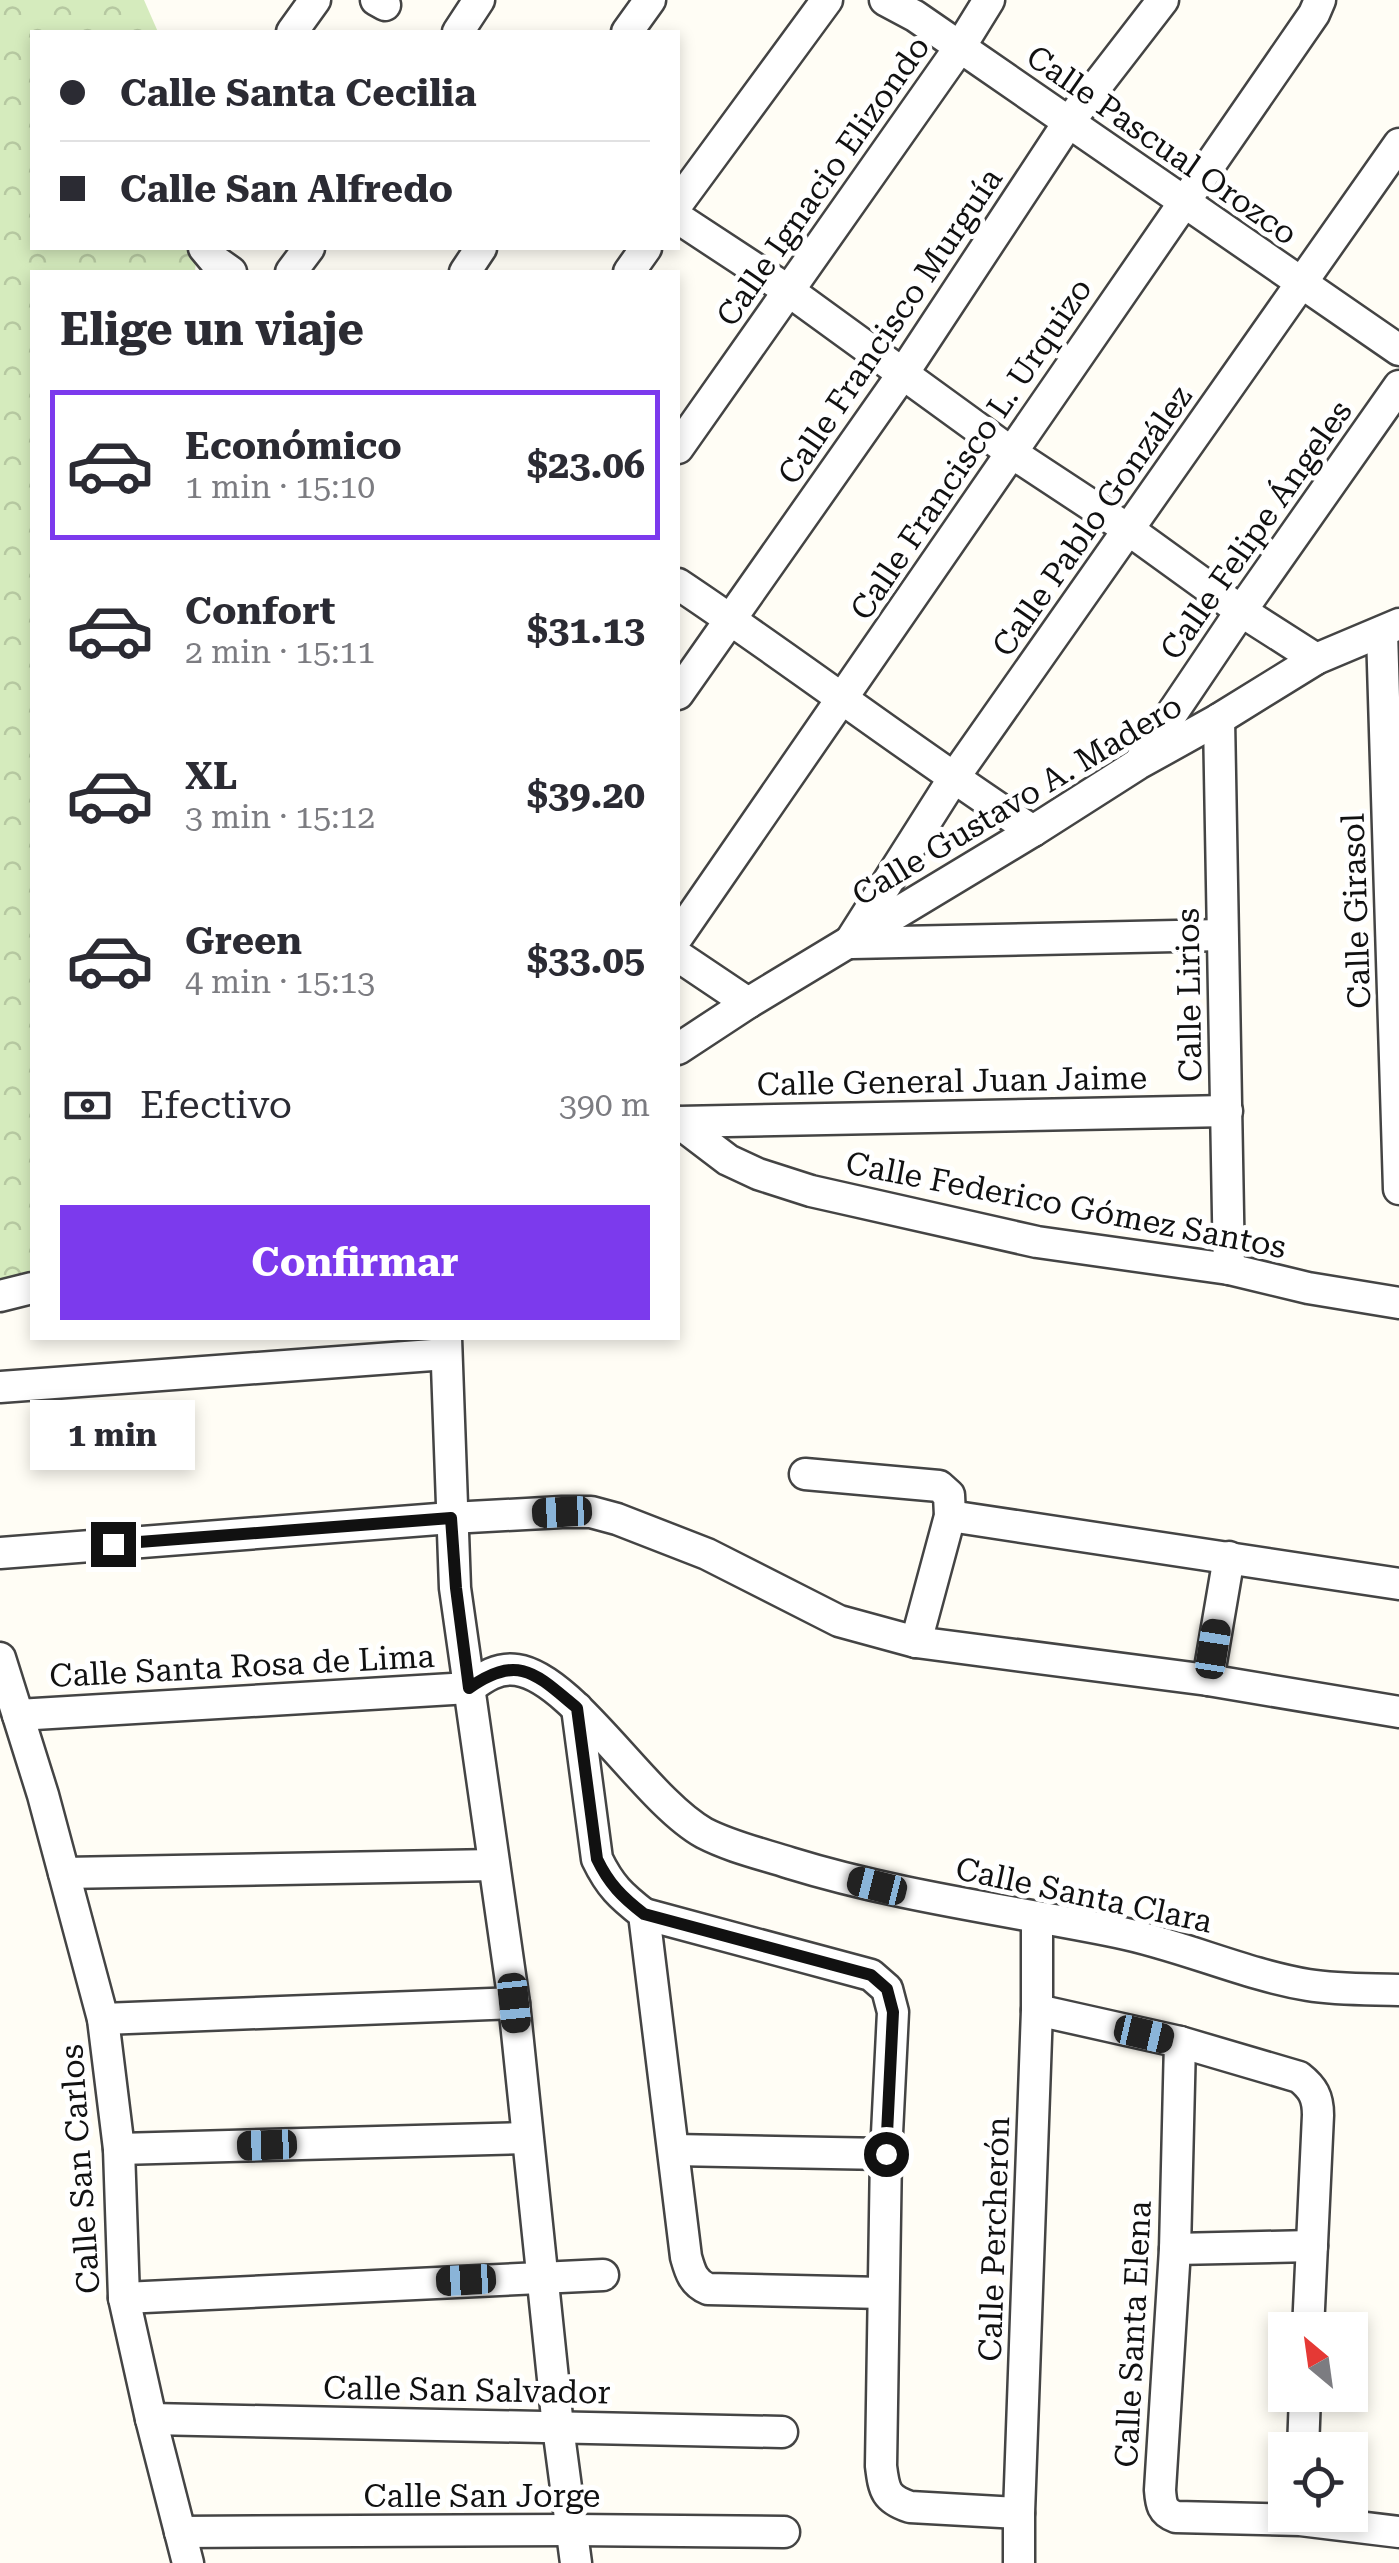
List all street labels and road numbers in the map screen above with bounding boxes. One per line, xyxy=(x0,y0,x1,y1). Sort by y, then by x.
street label: Calle Ignacio Elizondo xyxy=(708,29,938,333)
street label: Calle Pascual Orozco xyxy=(1019,37,1305,253)
street label: Calle Francisco Murguía xyxy=(770,161,1010,491)
street label: Calle Francisco L. Urquizo xyxy=(842,271,1100,627)
street label: Calle Pablo González xyxy=(984,378,1200,664)
street label: Calle Felipe Ángeles xyxy=(1152,393,1360,667)
street label: Calle Gustavo A. Madero xyxy=(845,686,1189,914)
street label: Calle Girasol xyxy=(1334,813,1378,1009)
street label: Calle Lirios xyxy=(1168,908,1210,1082)
street label: Calle General Juan Jaime xyxy=(756,1059,1148,1103)
street label: Calle Federico Gómez Santos xyxy=(843,1144,1289,1266)
street label: Calle Santa Rosa de Lima xyxy=(48,1637,436,1695)
street label: Calle Santa Clara xyxy=(952,1849,1216,1941)
street label: Calle San Carlos xyxy=(52,2043,108,2295)
street label: Calle Percherón xyxy=(971,2116,1017,2362)
street label: Calle Santa Elena xyxy=(1107,2200,1159,2468)
street label: Calle San Salvador xyxy=(323,2368,611,2412)
street label: Calle San Jorge xyxy=(364,2477,600,2515)

